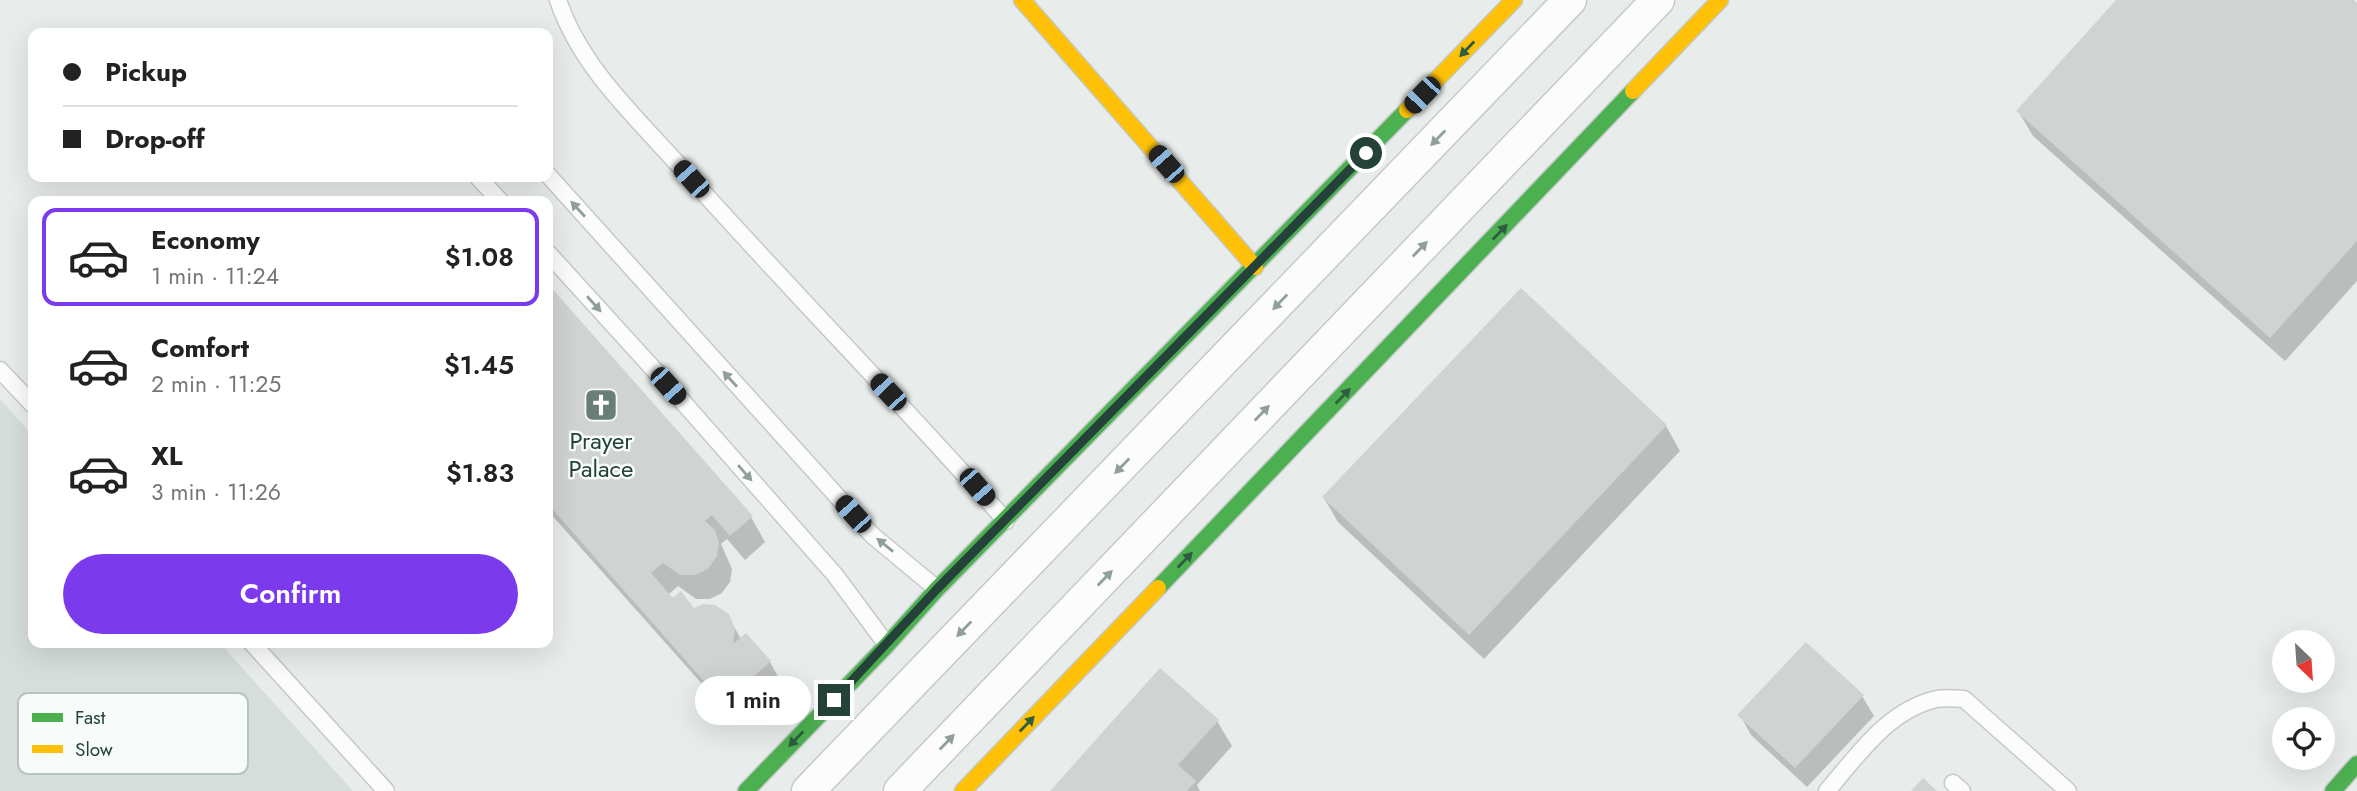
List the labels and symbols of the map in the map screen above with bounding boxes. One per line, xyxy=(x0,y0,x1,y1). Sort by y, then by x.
one-way arrow xyxy=(1459,40,1475,57)
car xyxy=(1400,73,1445,117)
one-way arrow xyxy=(1431,129,1447,146)
route start xyxy=(1350,137,1382,169)
car xyxy=(1145,141,1188,187)
car xyxy=(670,156,713,202)
one-way arrow xyxy=(571,201,586,218)
one-way arrow xyxy=(1491,223,1508,240)
one-way arrow xyxy=(1411,241,1427,258)
one-way arrow xyxy=(1273,293,1289,310)
one-way arrow xyxy=(585,295,601,312)
car xyxy=(647,363,690,409)
car xyxy=(866,369,911,415)
one-way arrow xyxy=(722,370,738,388)
church icon: Prayer Palace xyxy=(582,386,620,424)
one-way arrow xyxy=(1334,388,1350,405)
one-way arrow xyxy=(1254,405,1271,422)
place label: Prayer Palace xyxy=(569,423,633,486)
one-way arrow xyxy=(1114,457,1131,474)
car xyxy=(956,464,999,510)
one-way arrow xyxy=(737,465,753,482)
car xyxy=(832,491,875,537)
one-way arrow xyxy=(876,538,894,553)
one-way arrow xyxy=(1176,552,1192,569)
one-way arrow xyxy=(1096,569,1113,586)
one-way arrow xyxy=(957,620,973,637)
north arrow xyxy=(2272,630,2334,693)
callout: 1 min xyxy=(694,676,810,724)
route end xyxy=(818,684,850,716)
legend xyxy=(18,693,248,774)
text: Fast xyxy=(75,704,106,731)
one-way arrow xyxy=(1019,716,1035,733)
one-way arrow xyxy=(788,730,804,747)
one-way arrow xyxy=(939,734,955,751)
text: Slow xyxy=(75,736,113,763)

